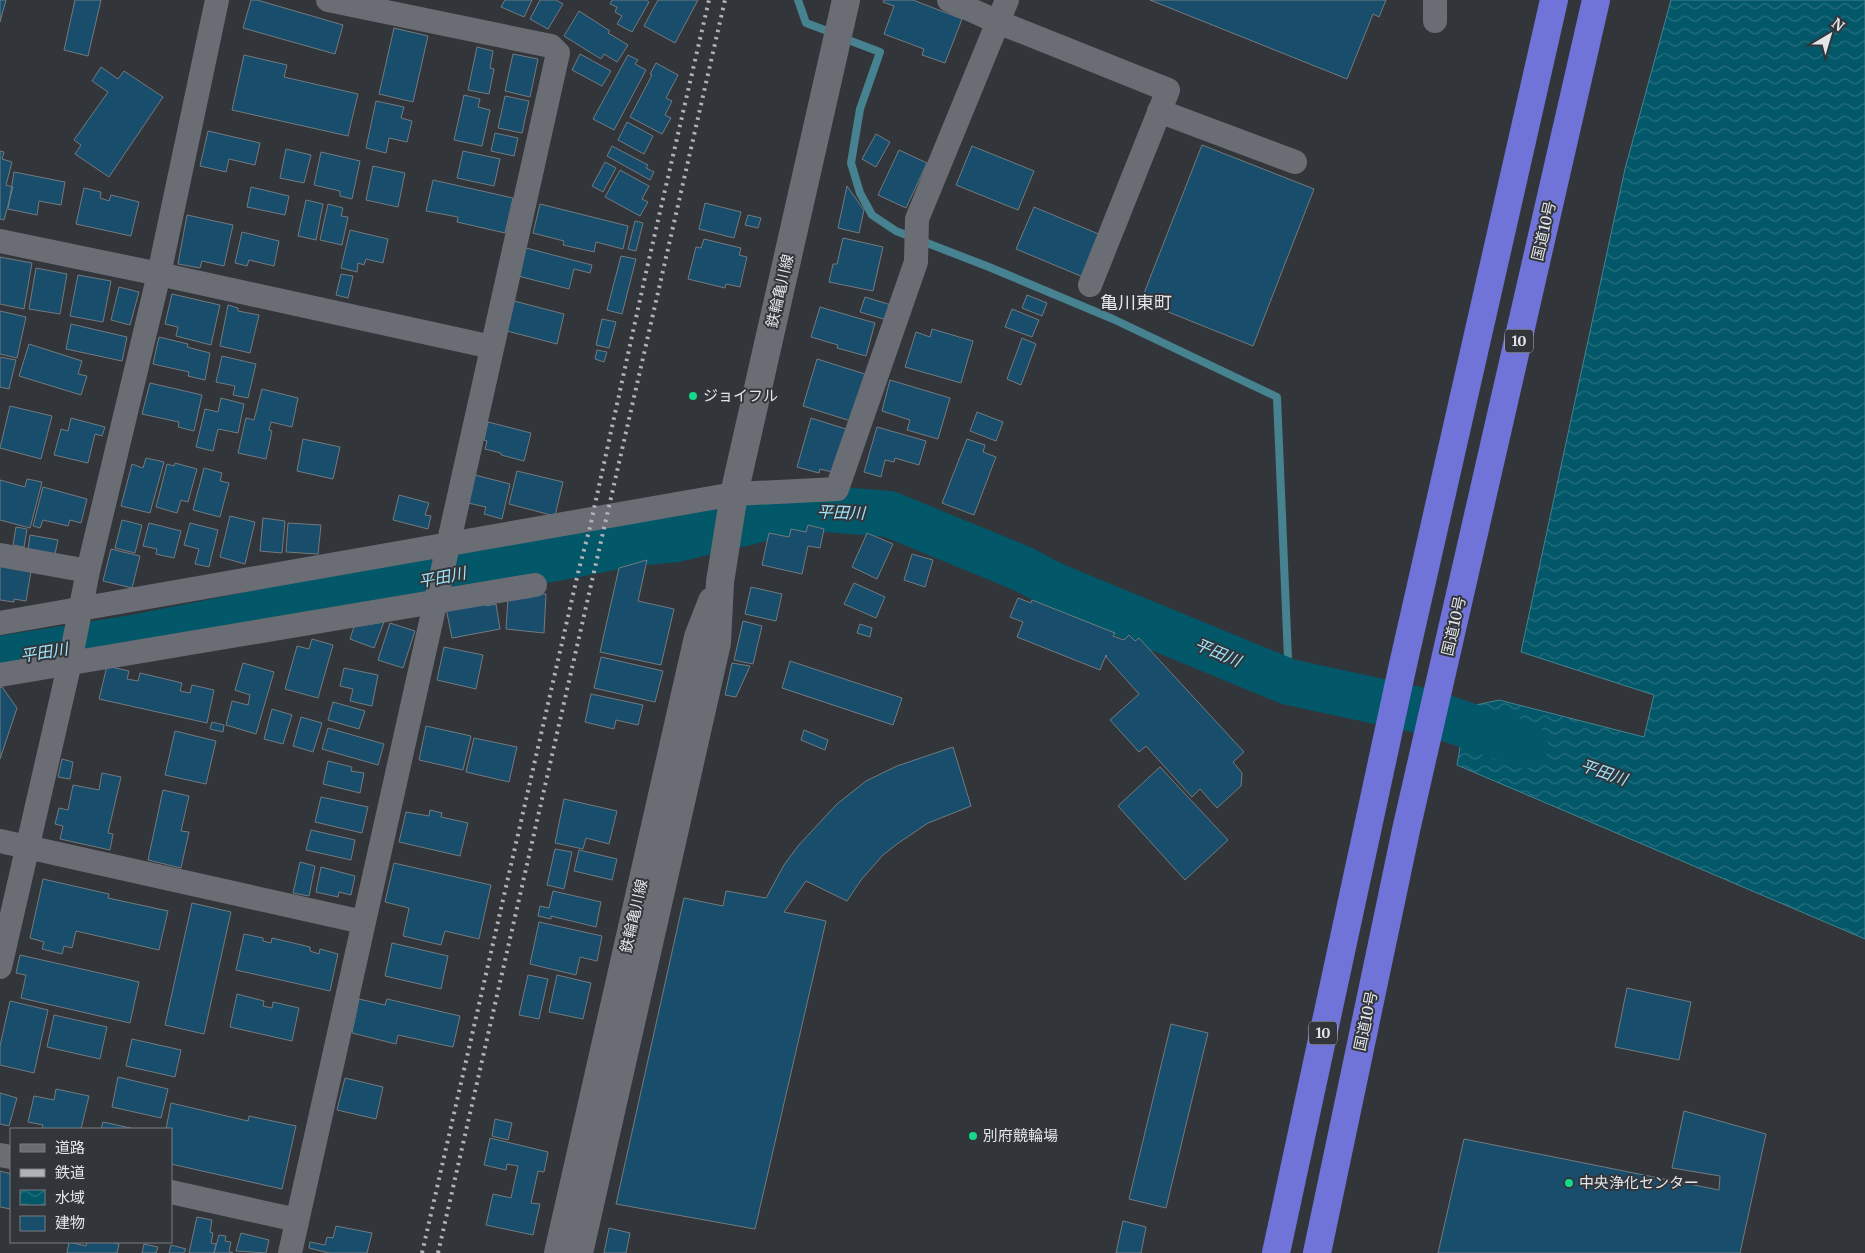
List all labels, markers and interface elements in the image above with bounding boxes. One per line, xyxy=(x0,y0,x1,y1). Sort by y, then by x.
north arrow xyxy=(1805,10,1855,60)
text: N xyxy=(1828,14,1848,35)
street label: 国道10号 xyxy=(1527,199,1560,263)
street label: 鉄輪亀川線 xyxy=(762,252,797,330)
district label: 亀川東町 xyxy=(1100,291,1172,314)
road number: 10 xyxy=(1505,330,1533,352)
place label: ジョイフル xyxy=(703,386,778,405)
marker: ジョイフル xyxy=(687,390,699,402)
water label: 平田川 xyxy=(817,501,867,523)
water label: 平田川 xyxy=(417,562,469,591)
street label: 国道10号 xyxy=(1437,594,1470,658)
water label: 平田川 xyxy=(1192,633,1246,671)
water label: 平田川 xyxy=(19,638,71,666)
water label: 平田川 xyxy=(1578,755,1632,790)
street label: 鉄輪亀川線 xyxy=(616,877,651,955)
street label: 国道10号 xyxy=(1350,989,1381,1053)
road number: 10 xyxy=(1309,1021,1337,1044)
place label: 別府競輪場 xyxy=(983,1126,1058,1145)
legend xyxy=(10,1128,172,1243)
marker: 別府競輪場 xyxy=(967,1130,979,1142)
text: 道路 xyxy=(55,1138,85,1157)
text: 鉄道 xyxy=(55,1163,85,1182)
place label: 中央浄化センター xyxy=(1579,1173,1699,1192)
marker: 中央浄化センター xyxy=(1563,1177,1575,1189)
text: 水域 xyxy=(55,1188,85,1207)
text: 建物 xyxy=(55,1213,85,1232)

